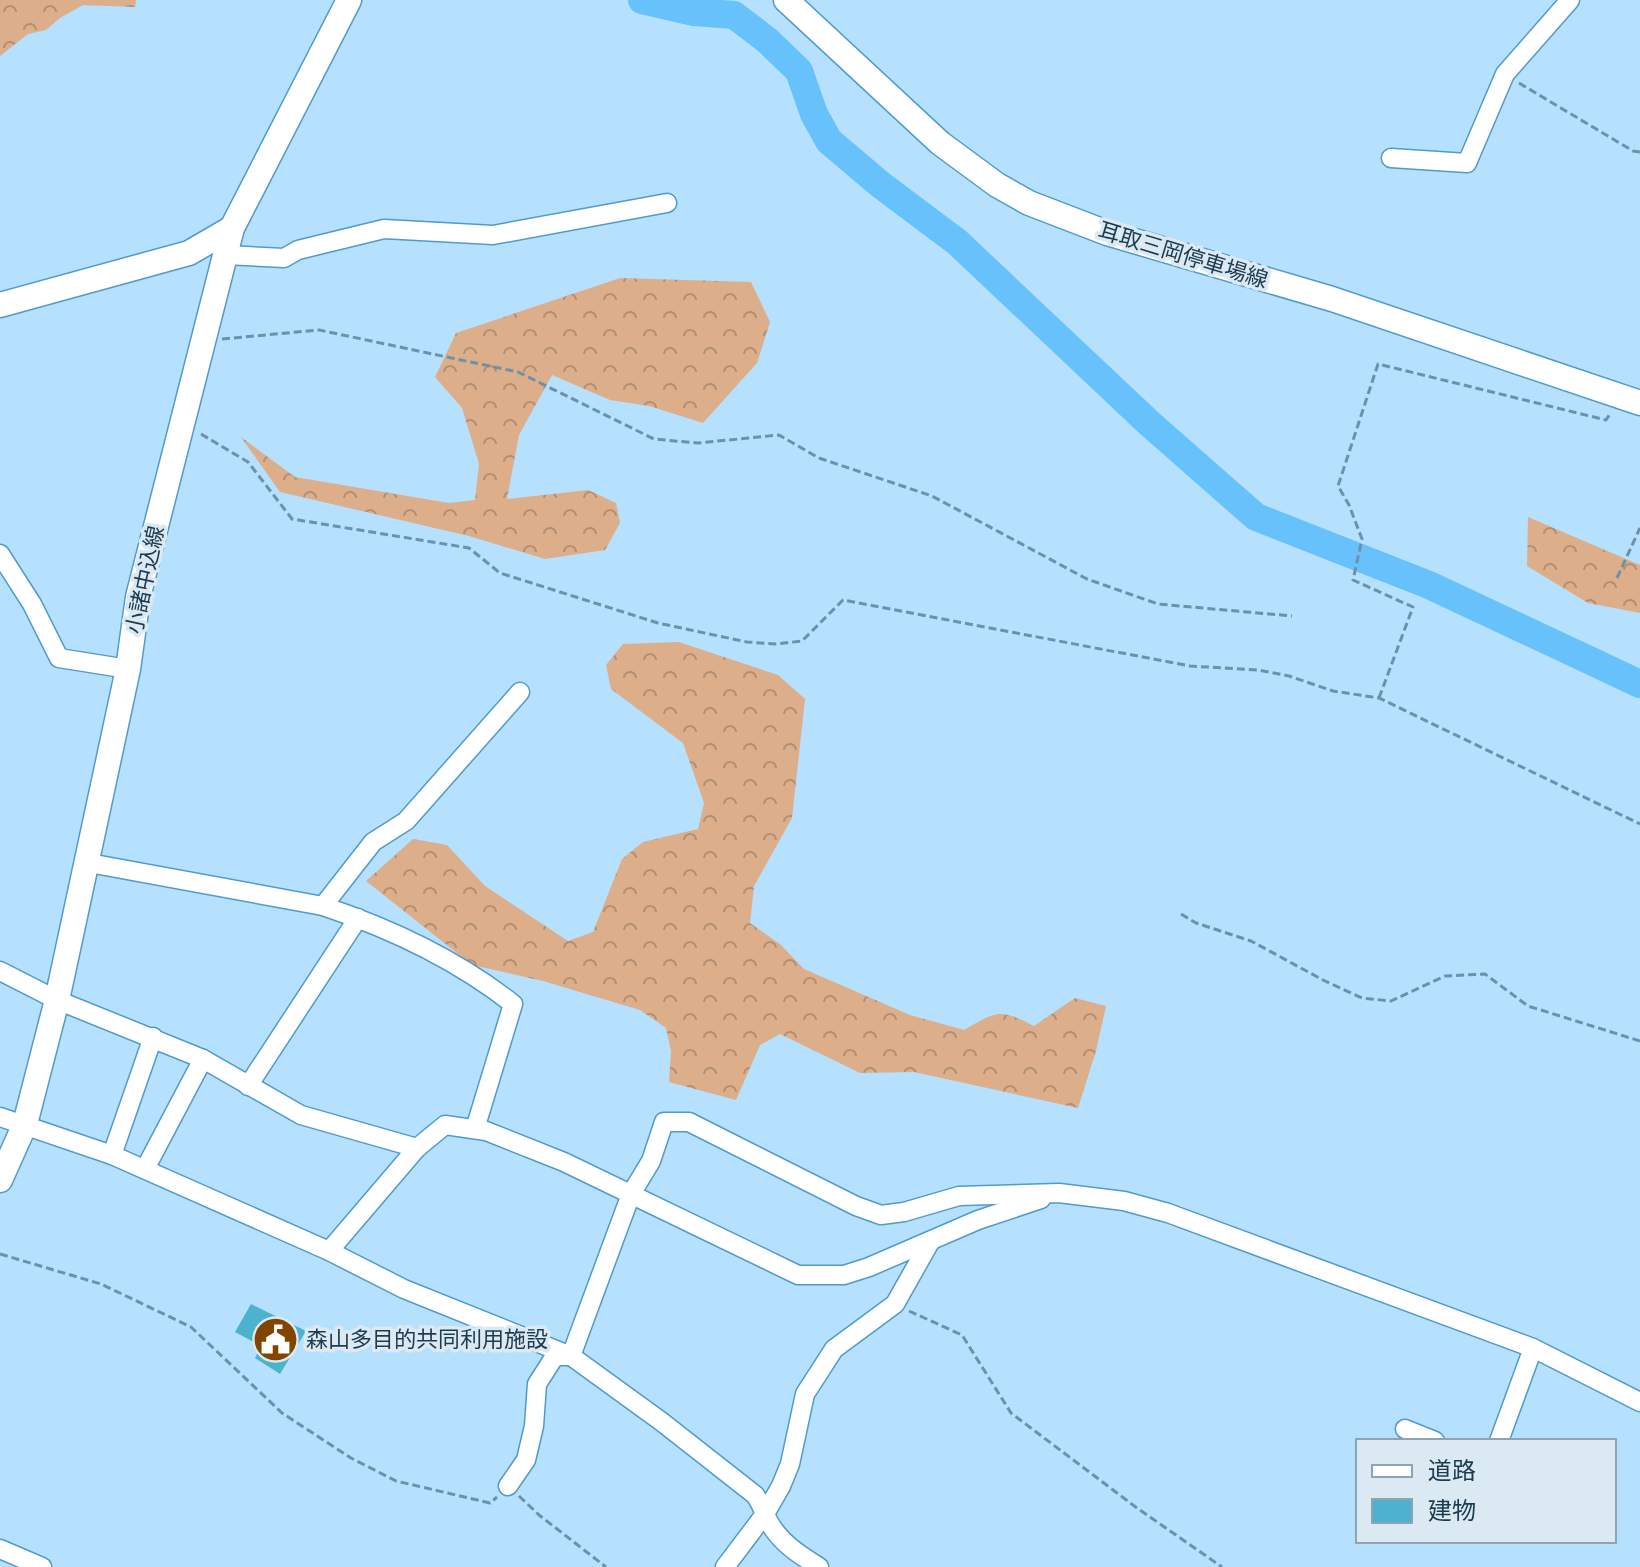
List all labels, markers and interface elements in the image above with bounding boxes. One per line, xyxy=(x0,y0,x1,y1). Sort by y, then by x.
street label: 耳取三岡停車場線 xyxy=(1095,217,1271,293)
street label: 小諸中込線 xyxy=(121,524,169,636)
public building icon: 森山多目的共同利用施設 xyxy=(251,1315,299,1363)
place label: 森山多目的共同利用施設 xyxy=(306,1327,548,1352)
legend xyxy=(1356,1439,1616,1543)
text: 道路 xyxy=(1428,1457,1476,1484)
text: 建物 xyxy=(1428,1497,1476,1524)

